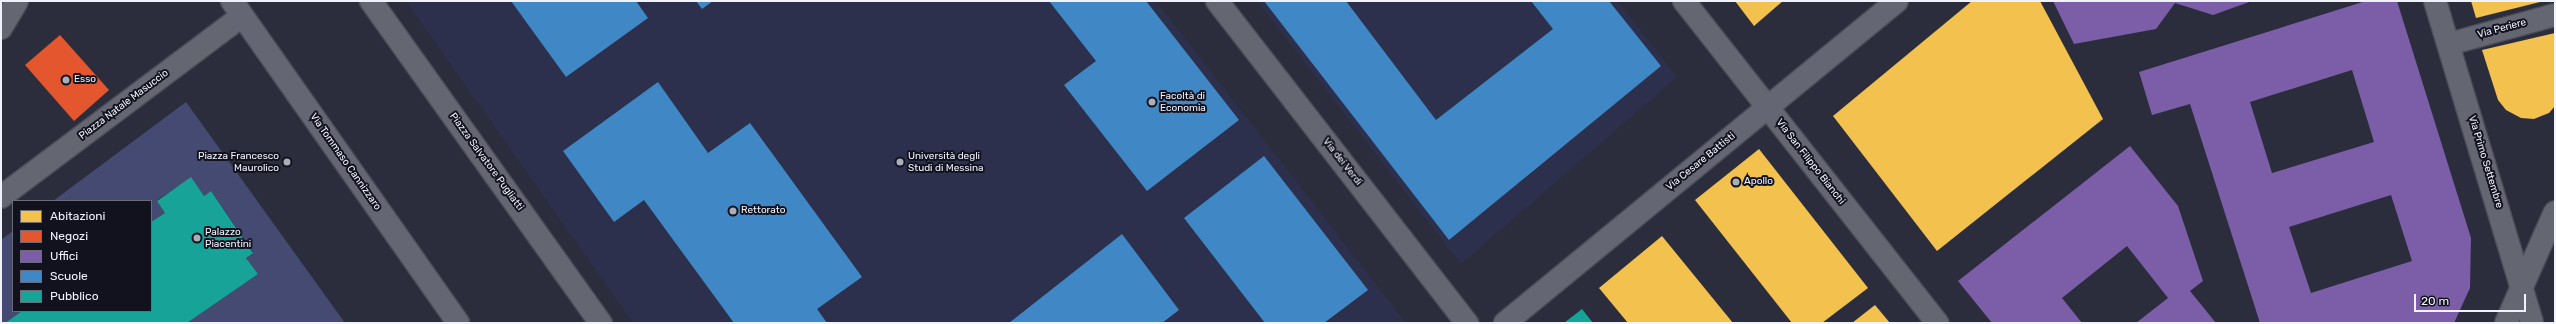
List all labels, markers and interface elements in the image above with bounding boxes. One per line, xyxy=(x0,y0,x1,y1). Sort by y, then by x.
street label: Via Periere xyxy=(2476,17,2528,41)
street label: Piazza Natale Masuccio xyxy=(77,68,171,142)
place label: Esso xyxy=(74,74,96,86)
marker: Esso xyxy=(61,75,71,85)
place label: Facoltà di Economia xyxy=(1160,90,1206,114)
marker: Facoltà di Economia xyxy=(1147,97,1157,107)
street label: Via Tommaso Cannizzaro xyxy=(307,111,383,213)
street label: Piazza Salvatore Pugliatti xyxy=(447,111,525,213)
street label: Via Primo Settembre xyxy=(2465,114,2505,210)
street label: Via San Filippo Bianchi xyxy=(1773,117,1847,207)
street label: Via Cesare Battisti xyxy=(1664,130,1738,194)
street label: Via dei Verdi xyxy=(1320,136,1364,188)
place label: Piazza Francesco Maurolico xyxy=(198,150,279,174)
place label: Università degli Studi di Messina xyxy=(908,150,984,174)
marker: Piazza Francesco Maurolico xyxy=(282,157,292,167)
marker: Università degli Studi di Messina xyxy=(895,157,905,167)
place label: Apollo xyxy=(1744,176,1773,188)
marker: Apollo xyxy=(1731,177,1741,187)
legend xyxy=(12,200,152,312)
place label: Rettorato xyxy=(741,205,785,217)
marker: Rettorato xyxy=(728,206,738,216)
text: Abitazioni xyxy=(50,209,105,223)
place label: Palazzo Piacentini xyxy=(205,226,251,250)
text: Negozi xyxy=(50,229,88,243)
marker: Palazzo Piacentini xyxy=(192,233,202,243)
text: Uffici xyxy=(50,249,78,263)
text: Scuole xyxy=(50,269,88,283)
scale bar xyxy=(2416,286,2528,312)
text: Pubblico xyxy=(50,289,99,303)
text: 20 m xyxy=(2421,294,2449,308)

